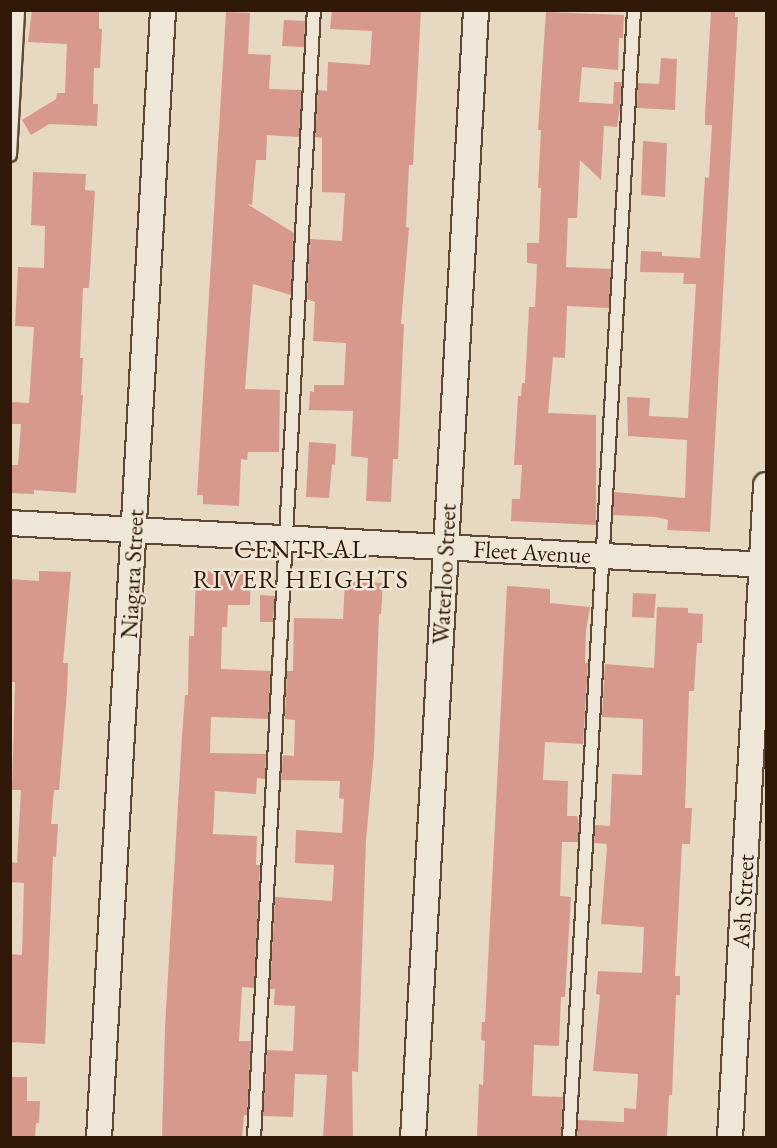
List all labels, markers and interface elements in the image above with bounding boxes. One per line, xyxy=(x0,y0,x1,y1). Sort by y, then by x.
street label: Waterloo Street xyxy=(426,503,462,645)
street label: Niagara Street xyxy=(114,509,150,639)
district label: CENTRAL RIVER HEIGHTS xyxy=(193,534,409,596)
street label: Fleet Avenue xyxy=(472,535,592,569)
street label: Ash Street xyxy=(726,853,760,949)

